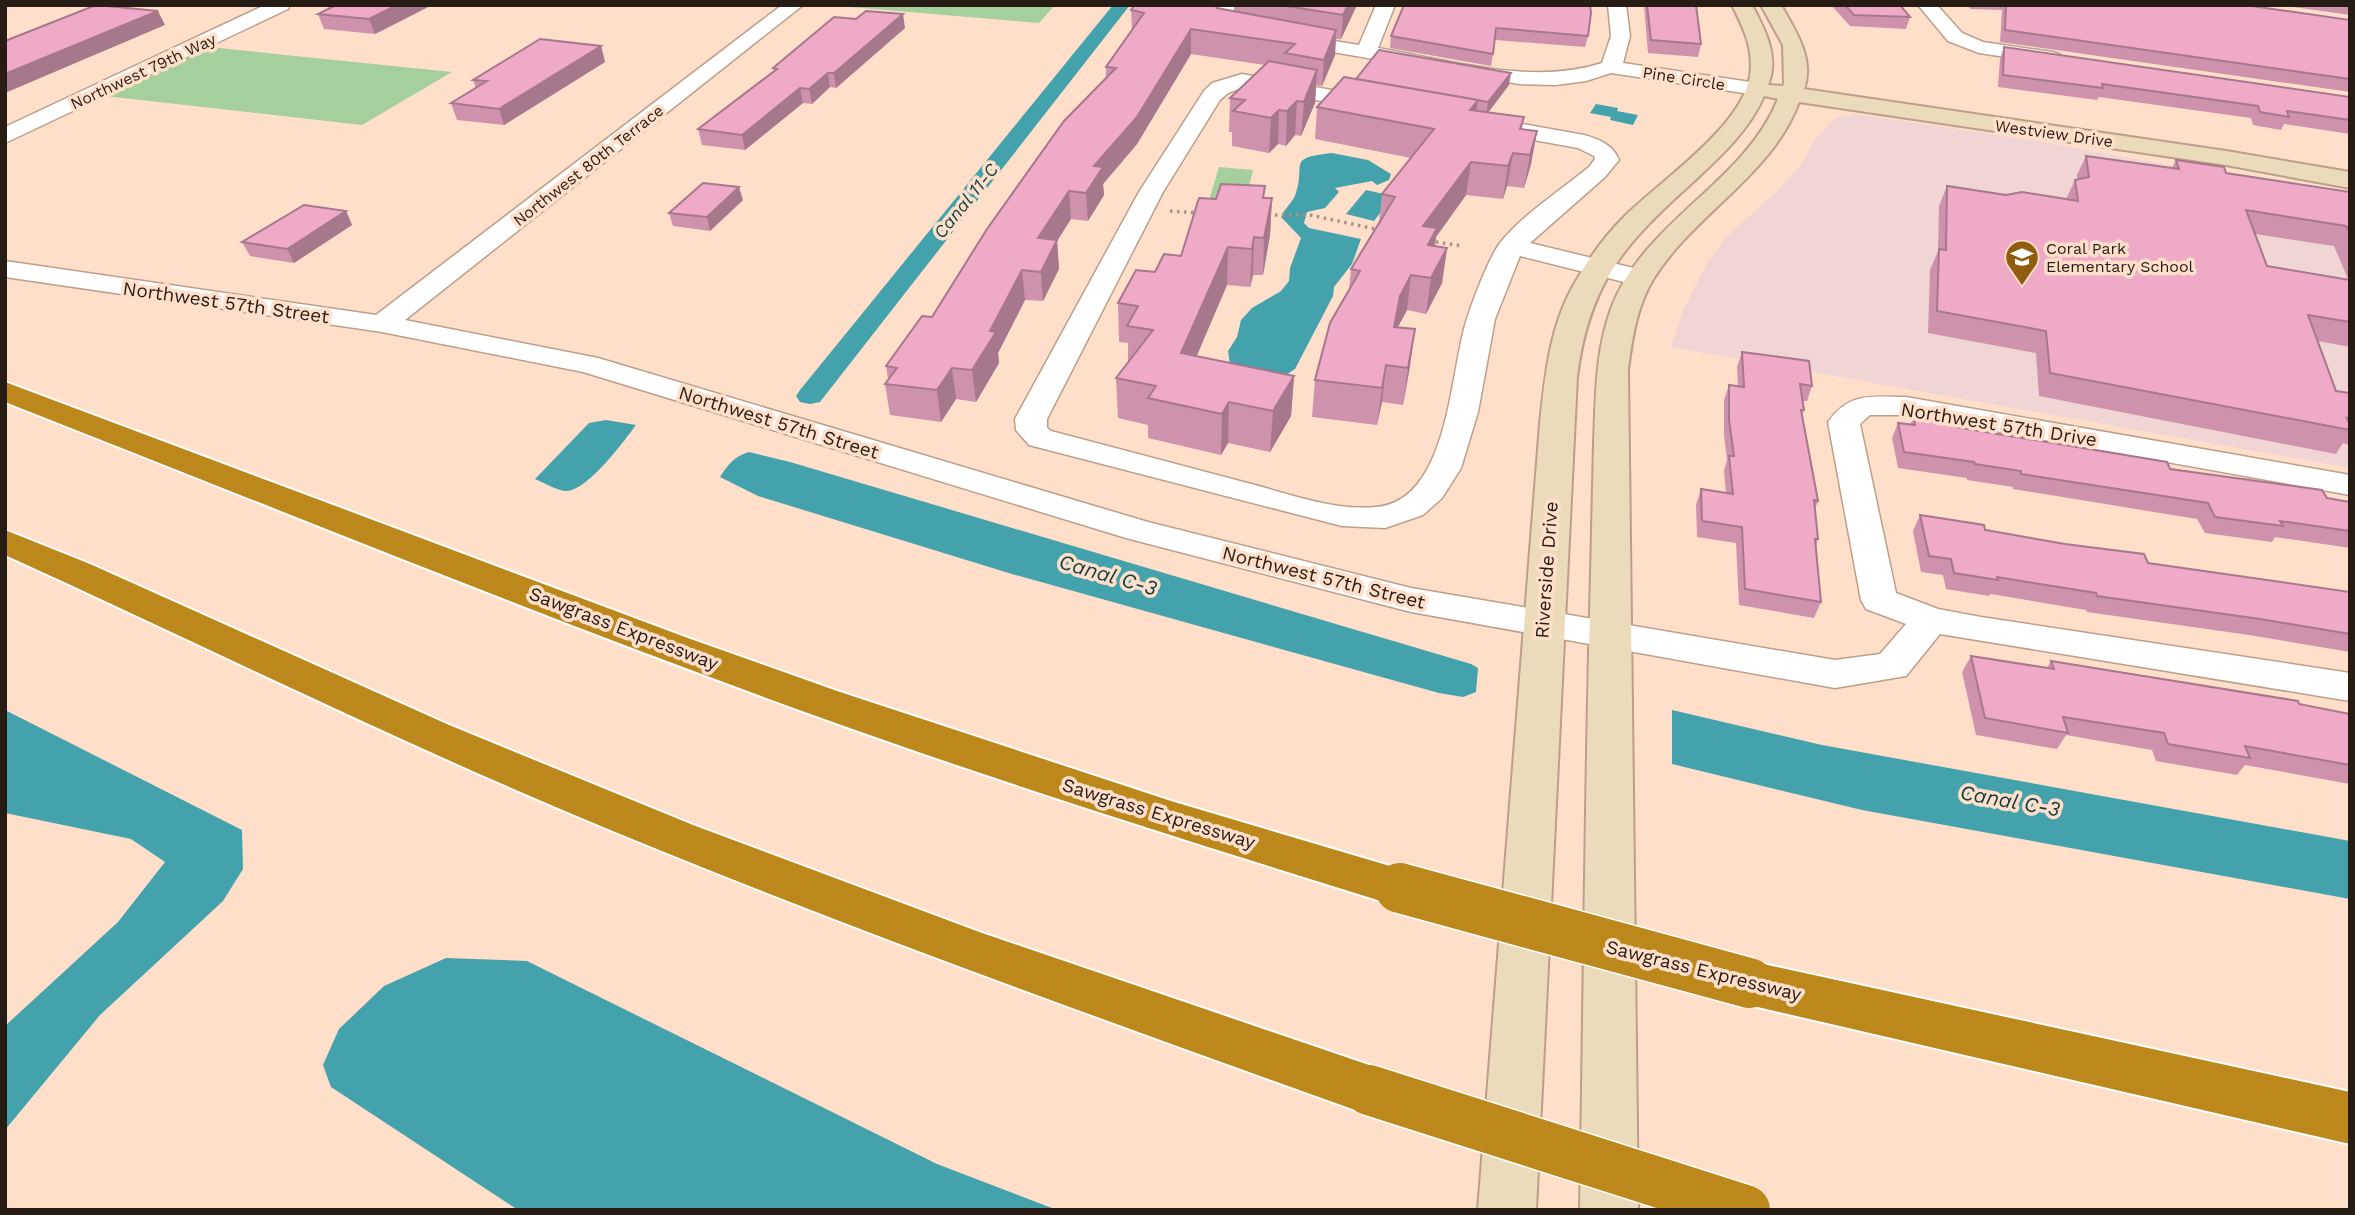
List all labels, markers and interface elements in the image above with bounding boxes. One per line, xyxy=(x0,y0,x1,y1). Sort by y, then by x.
street label: Northwest 79th Way xyxy=(68,29,220,113)
street label: Pine Circle xyxy=(1641,63,1726,94)
street label: Northwest 80th Terrace xyxy=(509,101,667,230)
street label: Westview Drive xyxy=(1994,116,2114,151)
water label: Canal 11-C xyxy=(929,158,1003,242)
school or university icon: Coral Park Elementary School xyxy=(2003,238,2041,287)
place label: Coral Park Elementary School xyxy=(2046,239,2194,276)
street label: Northwest 57th Street xyxy=(121,277,331,328)
street label: Northwest 57th Street xyxy=(676,381,882,464)
street label: Northwest 57th Drive xyxy=(1899,398,2099,451)
street label: Riverside Drive xyxy=(1530,501,1563,639)
street label: Northwest 57th Street xyxy=(1220,541,1428,614)
water label: Canal C-3 xyxy=(1056,549,1160,601)
street label: Sawgrass Expressway xyxy=(526,582,722,675)
street label: Sawgrass Expressway xyxy=(1060,773,1258,854)
water label: Canal C-3 xyxy=(1958,779,2062,822)
street label: Sawgrass Expressway xyxy=(1604,935,1804,1006)

